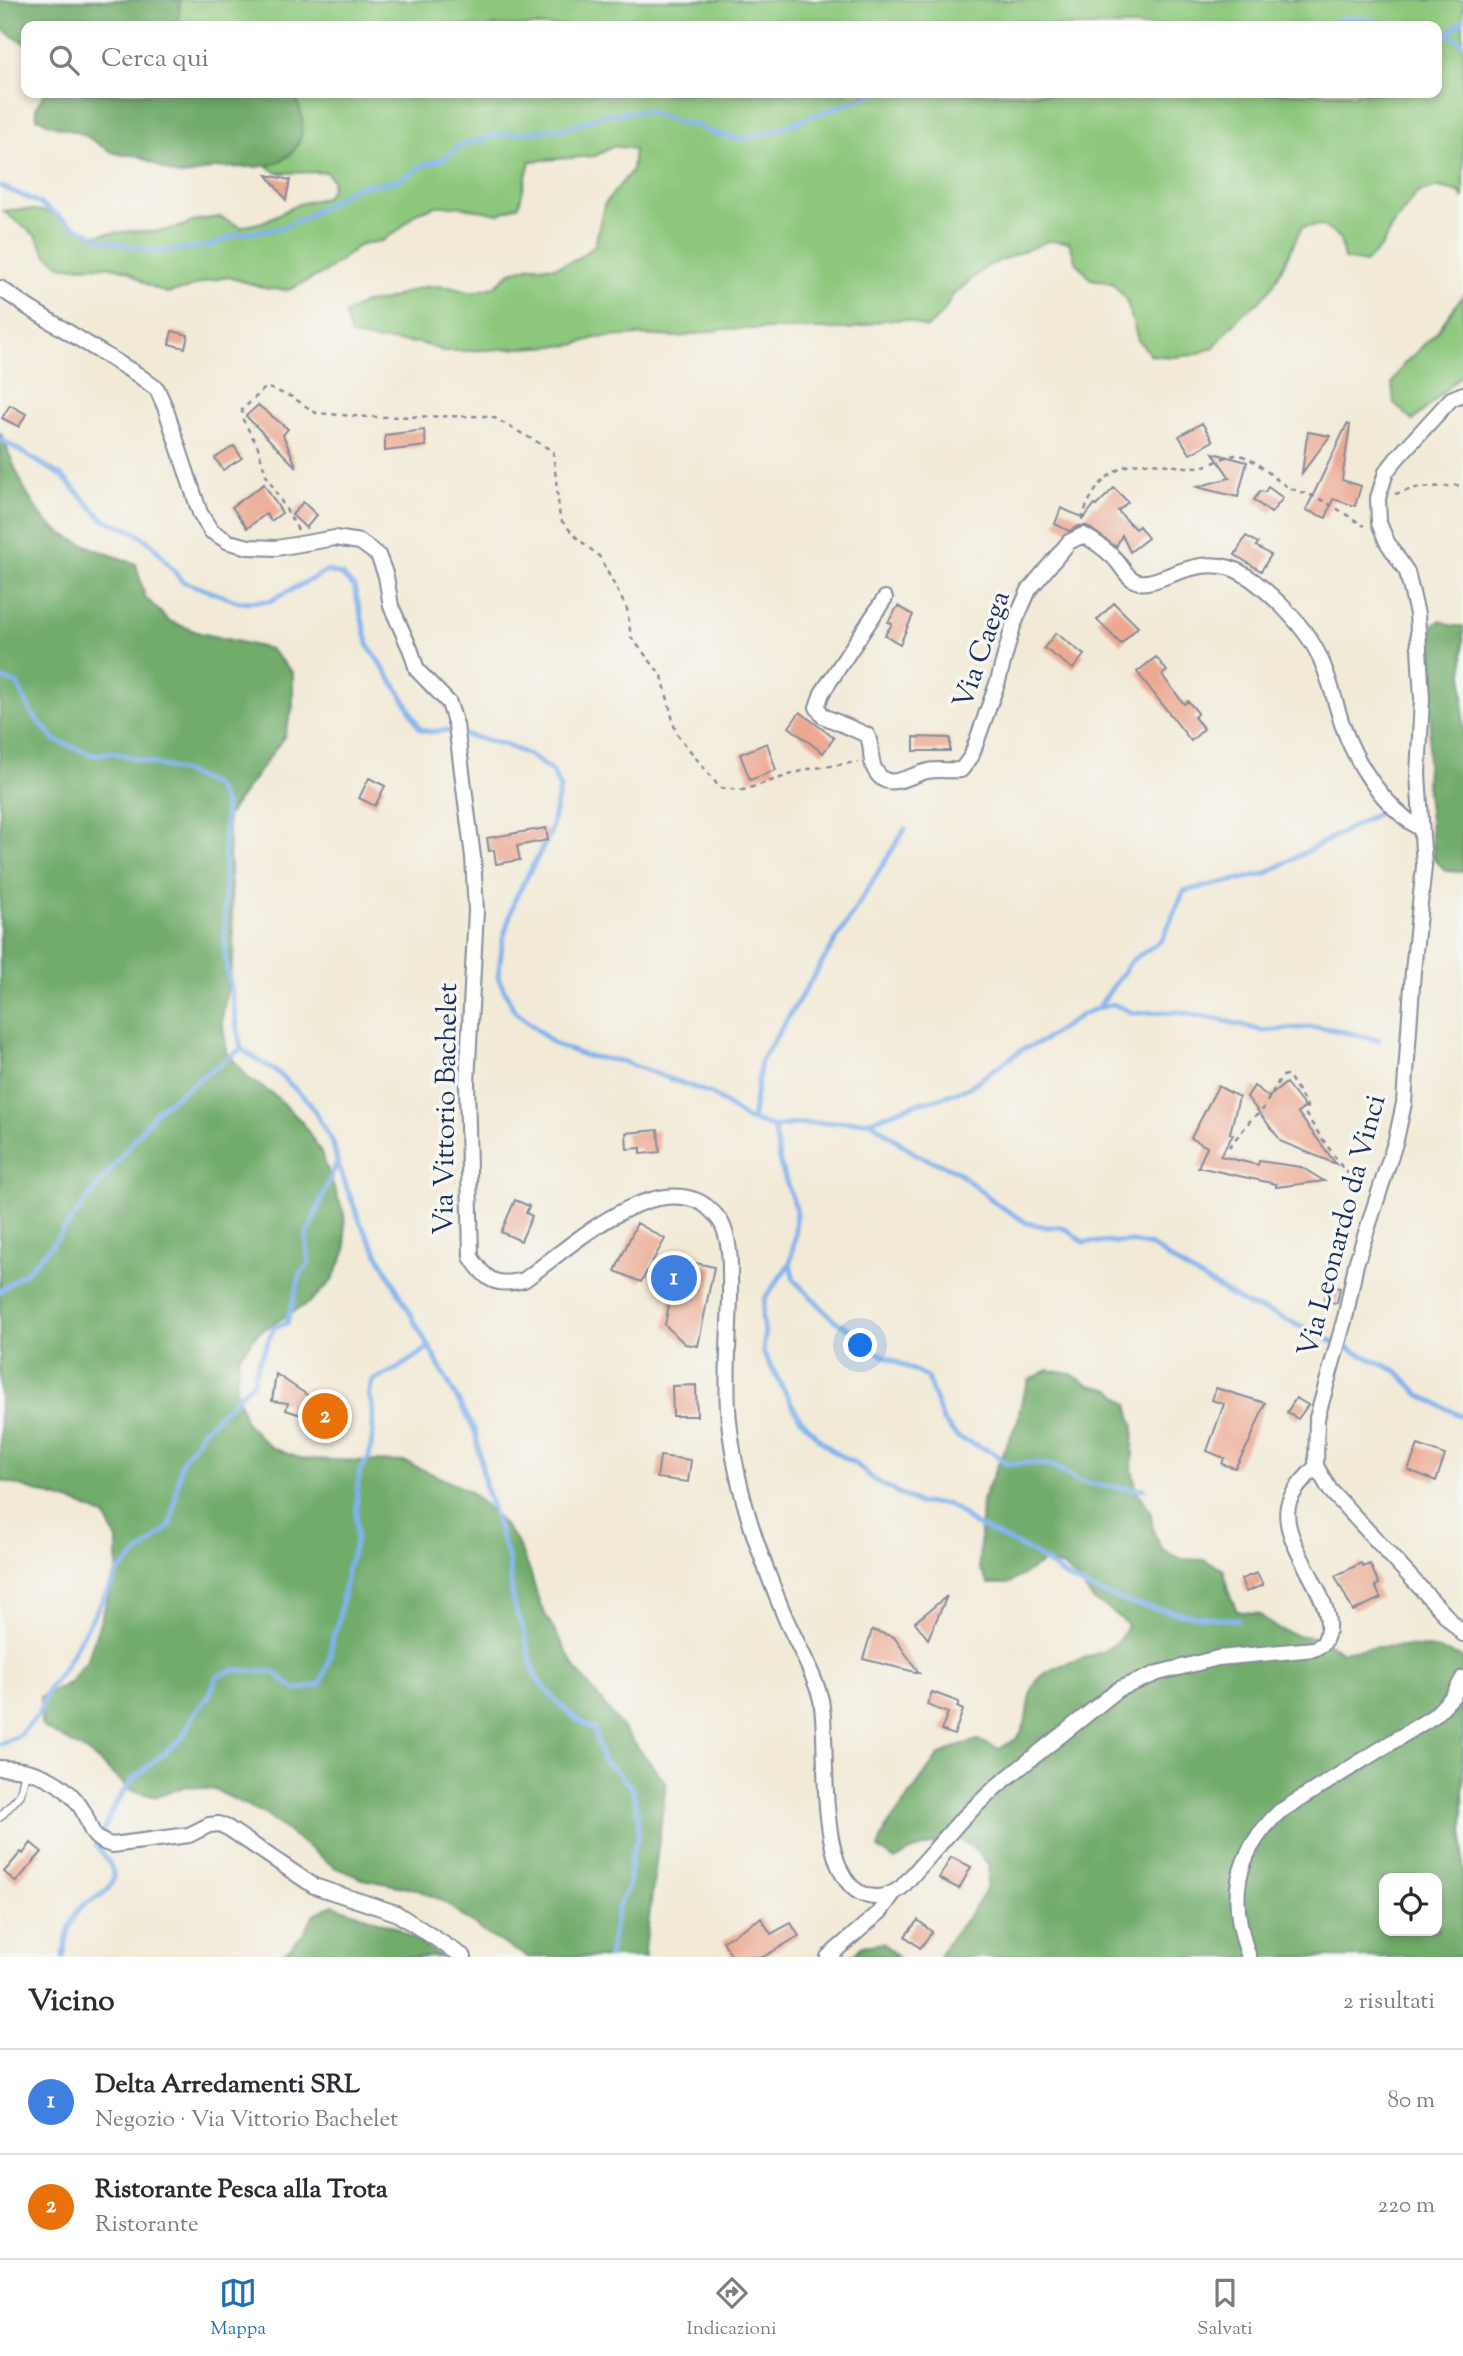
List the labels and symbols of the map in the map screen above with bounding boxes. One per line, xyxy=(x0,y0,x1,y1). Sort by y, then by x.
street label: Via Caega xyxy=(944,586,1022,714)
street label: Via Vittorio Bachelet xyxy=(425,982,469,1236)
street label: Via Leonardo da Vinci xyxy=(1289,1090,1397,1362)
pin: 1 xyxy=(651,1252,697,1304)
your location xyxy=(843,1328,877,1362)
pin: 2 xyxy=(302,1390,348,1442)

